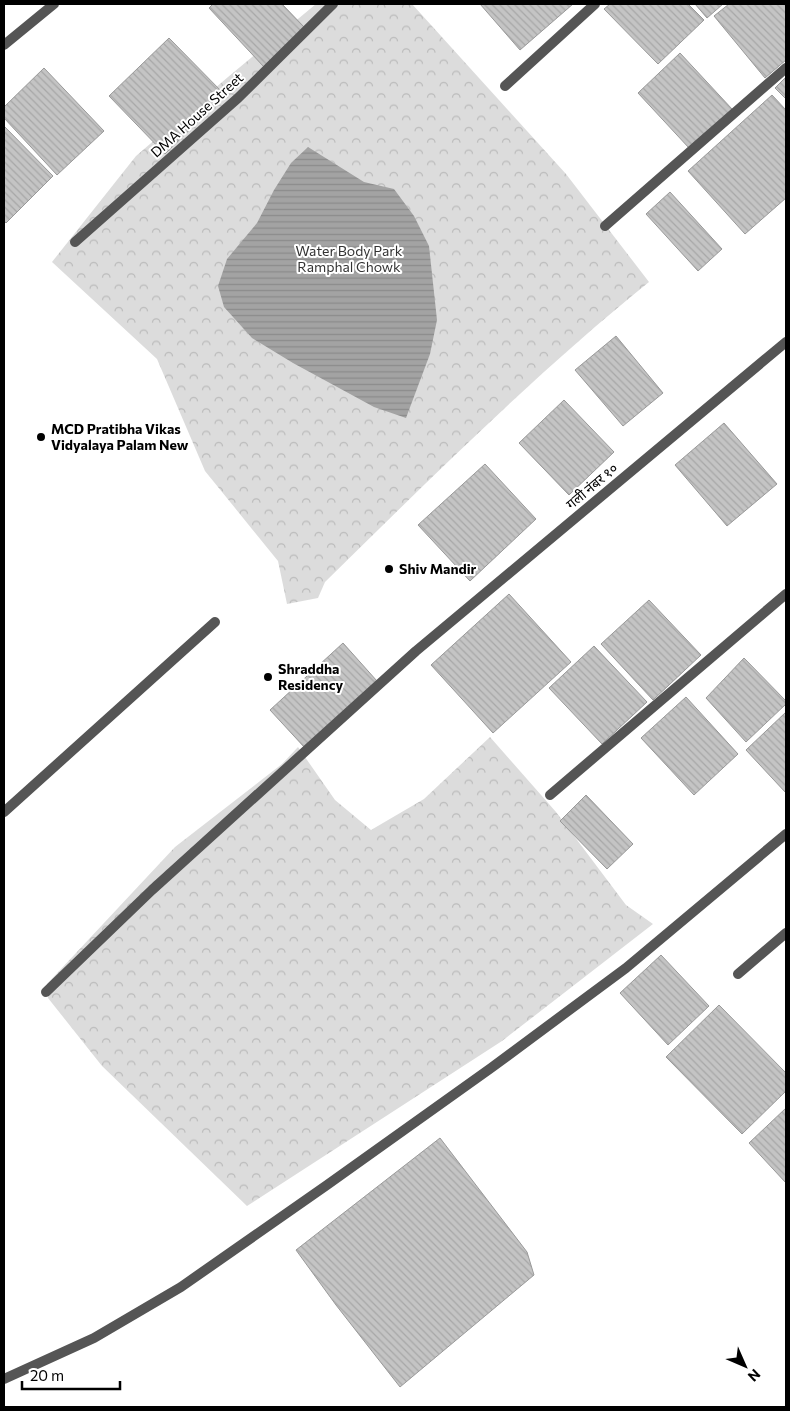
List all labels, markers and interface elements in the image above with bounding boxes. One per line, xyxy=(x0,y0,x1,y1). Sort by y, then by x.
street label: DMA House Street xyxy=(147,69,247,161)
park label: Water Body Park Ramphal Chowk xyxy=(296,242,403,275)
place label: MCD Pratibha Vikas Vidyalaya Palam New xyxy=(51,420,189,453)
marker: MCD Pratibha Vikas Vidyalaya Palam New xyxy=(35,431,47,443)
street label: गली नंबर १० xyxy=(562,459,621,512)
place label: Shiv Mandir xyxy=(399,560,477,577)
marker: Shiv Mandir xyxy=(383,563,395,575)
place label: Shraddha Residency xyxy=(278,660,343,693)
marker: Shraddha Residency xyxy=(262,671,274,683)
north arrow xyxy=(720,1341,770,1391)
scale bar xyxy=(22,1358,120,1390)
text: 20 m xyxy=(30,1366,64,1384)
text: N xyxy=(745,1366,764,1385)

